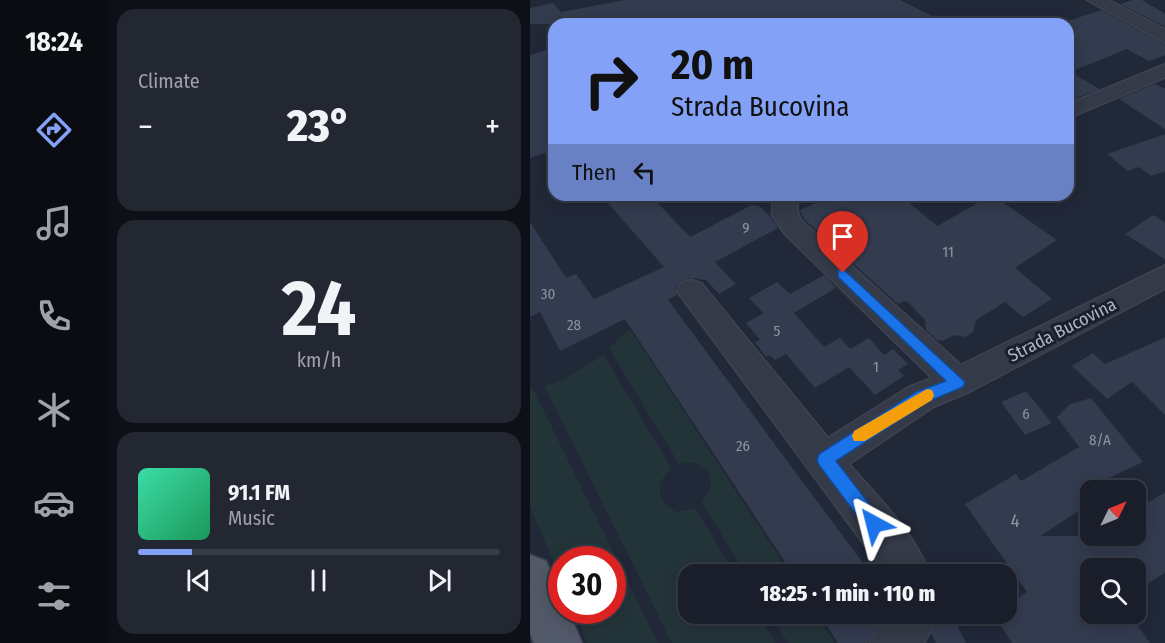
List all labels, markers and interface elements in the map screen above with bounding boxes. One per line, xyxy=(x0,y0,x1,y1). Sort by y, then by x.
text: 18:24 xyxy=(25,26,83,58)
text: 20 m xyxy=(671,40,754,90)
icon: right xyxy=(572,42,650,120)
text: Climate xyxy=(138,69,200,93)
text: Strada Bucovina xyxy=(671,91,849,123)
text: 23° xyxy=(287,99,351,153)
text: − xyxy=(138,107,153,147)
text: + xyxy=(485,107,500,147)
icon: directions xyxy=(33,109,75,151)
icon: left xyxy=(628,156,661,189)
text: Then xyxy=(572,159,616,186)
icon: music xyxy=(33,202,75,244)
pin xyxy=(817,211,868,273)
house number: 9 xyxy=(742,219,750,237)
icon: arrive xyxy=(826,220,859,253)
house number: 11 xyxy=(942,243,954,261)
text: 24 xyxy=(282,262,356,356)
house number: 30 xyxy=(541,285,555,303)
street label: Strada Bucovina xyxy=(1004,293,1120,367)
icon: phone xyxy=(33,295,75,337)
house number: 28 xyxy=(567,316,581,334)
house number: 5 xyxy=(774,322,781,340)
text: km/h xyxy=(297,348,341,372)
house number: 1 xyxy=(873,358,879,376)
icon: climate xyxy=(33,389,75,431)
house number: 6 xyxy=(1022,405,1030,423)
house number: 8/A xyxy=(1089,431,1111,449)
house number: 26 xyxy=(736,437,750,455)
text: 91.1 FM xyxy=(228,479,290,506)
north arrow xyxy=(1080,480,1146,546)
map controls xyxy=(1080,480,1146,624)
icon: car xyxy=(33,482,75,524)
position arrow xyxy=(842,492,906,556)
text: Music xyxy=(228,506,275,530)
house number: 4 xyxy=(1011,510,1020,532)
speed limit sign: 30 xyxy=(548,546,626,624)
button: search xyxy=(1080,558,1146,624)
icon: previous xyxy=(182,564,215,597)
icon: pause xyxy=(302,564,335,597)
icon: next xyxy=(423,564,456,597)
icon: filters xyxy=(33,575,75,617)
text: 18:25 · 1 min · 110 m xyxy=(760,580,935,607)

